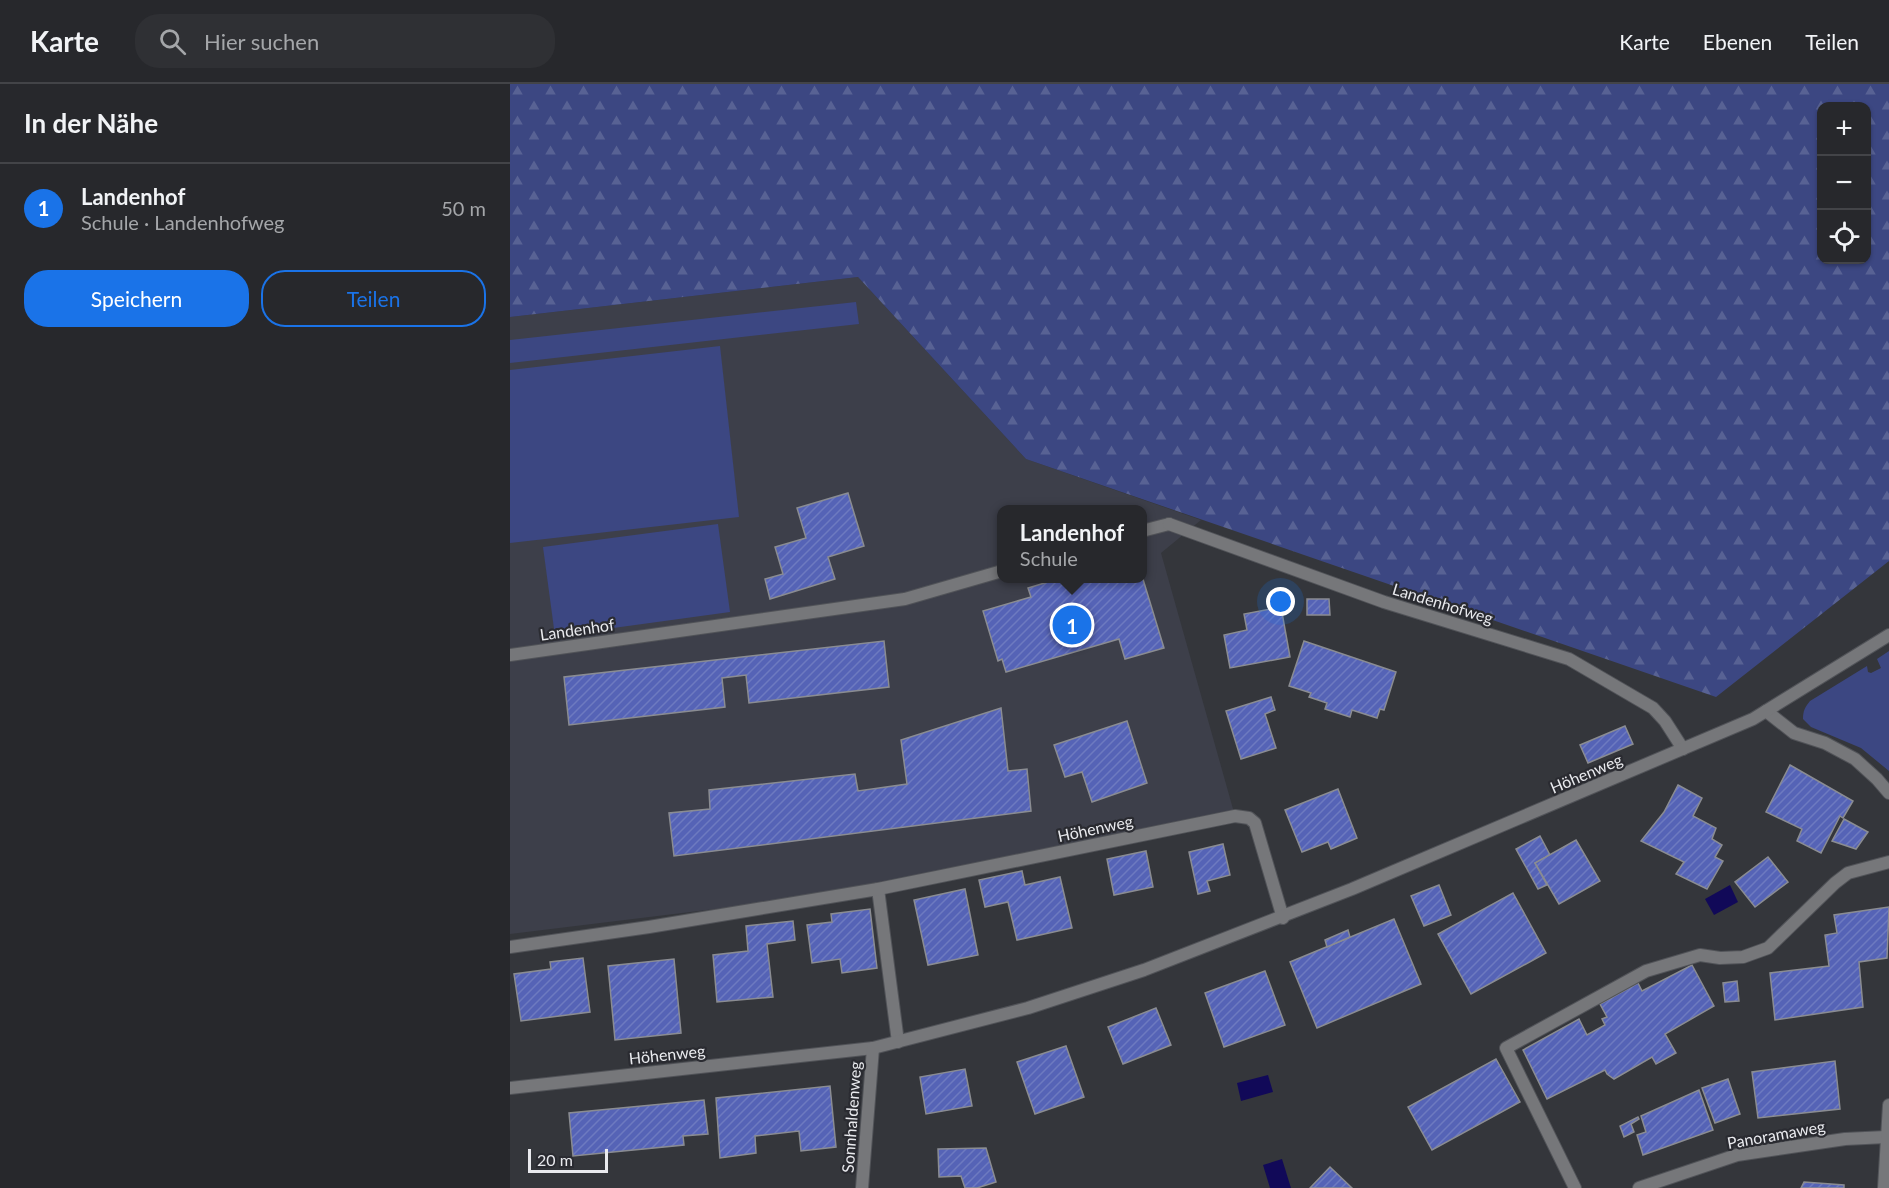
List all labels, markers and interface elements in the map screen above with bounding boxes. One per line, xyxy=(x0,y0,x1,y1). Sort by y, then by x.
search box xyxy=(135,14,555,68)
text: Karte xyxy=(30,24,99,58)
icon: search xyxy=(156,25,189,58)
text: Hier suchen xyxy=(204,28,319,55)
text: Karte xyxy=(1619,29,1670,54)
text: Ebenen xyxy=(1703,29,1772,54)
text: Teilen xyxy=(1805,29,1859,54)
map controls xyxy=(1817,102,1871,264)
button: + xyxy=(1817,102,1871,156)
text: In der Nähe xyxy=(24,107,158,139)
button: − xyxy=(1817,156,1871,210)
text: Landenhof xyxy=(81,183,185,210)
text: 1 xyxy=(38,196,49,220)
text: 50 m xyxy=(441,196,486,220)
text: Schule · Landenhofweg xyxy=(81,210,284,234)
button: locate xyxy=(1817,210,1871,264)
button: Speichern xyxy=(24,270,249,327)
button: Teilen xyxy=(261,270,486,327)
popup xyxy=(997,505,1147,583)
text: Landenhof xyxy=(1020,519,1124,546)
text: Schule xyxy=(1020,546,1078,570)
street label: Landenhofweg xyxy=(1390,579,1496,627)
your location xyxy=(1266,587,1295,616)
pin: 1 xyxy=(1052,602,1092,648)
street label: Landenhof xyxy=(539,614,616,644)
street label: Höhenweg xyxy=(1547,749,1625,797)
street label: Höhenweg xyxy=(1056,811,1134,845)
street label: Höhenweg xyxy=(628,1041,706,1067)
street label: Sonnhaldenweg xyxy=(838,1061,864,1173)
street label: Panoramaweg xyxy=(1725,1116,1827,1152)
scale bar xyxy=(528,1146,608,1174)
text: 20 m xyxy=(537,1150,573,1169)

